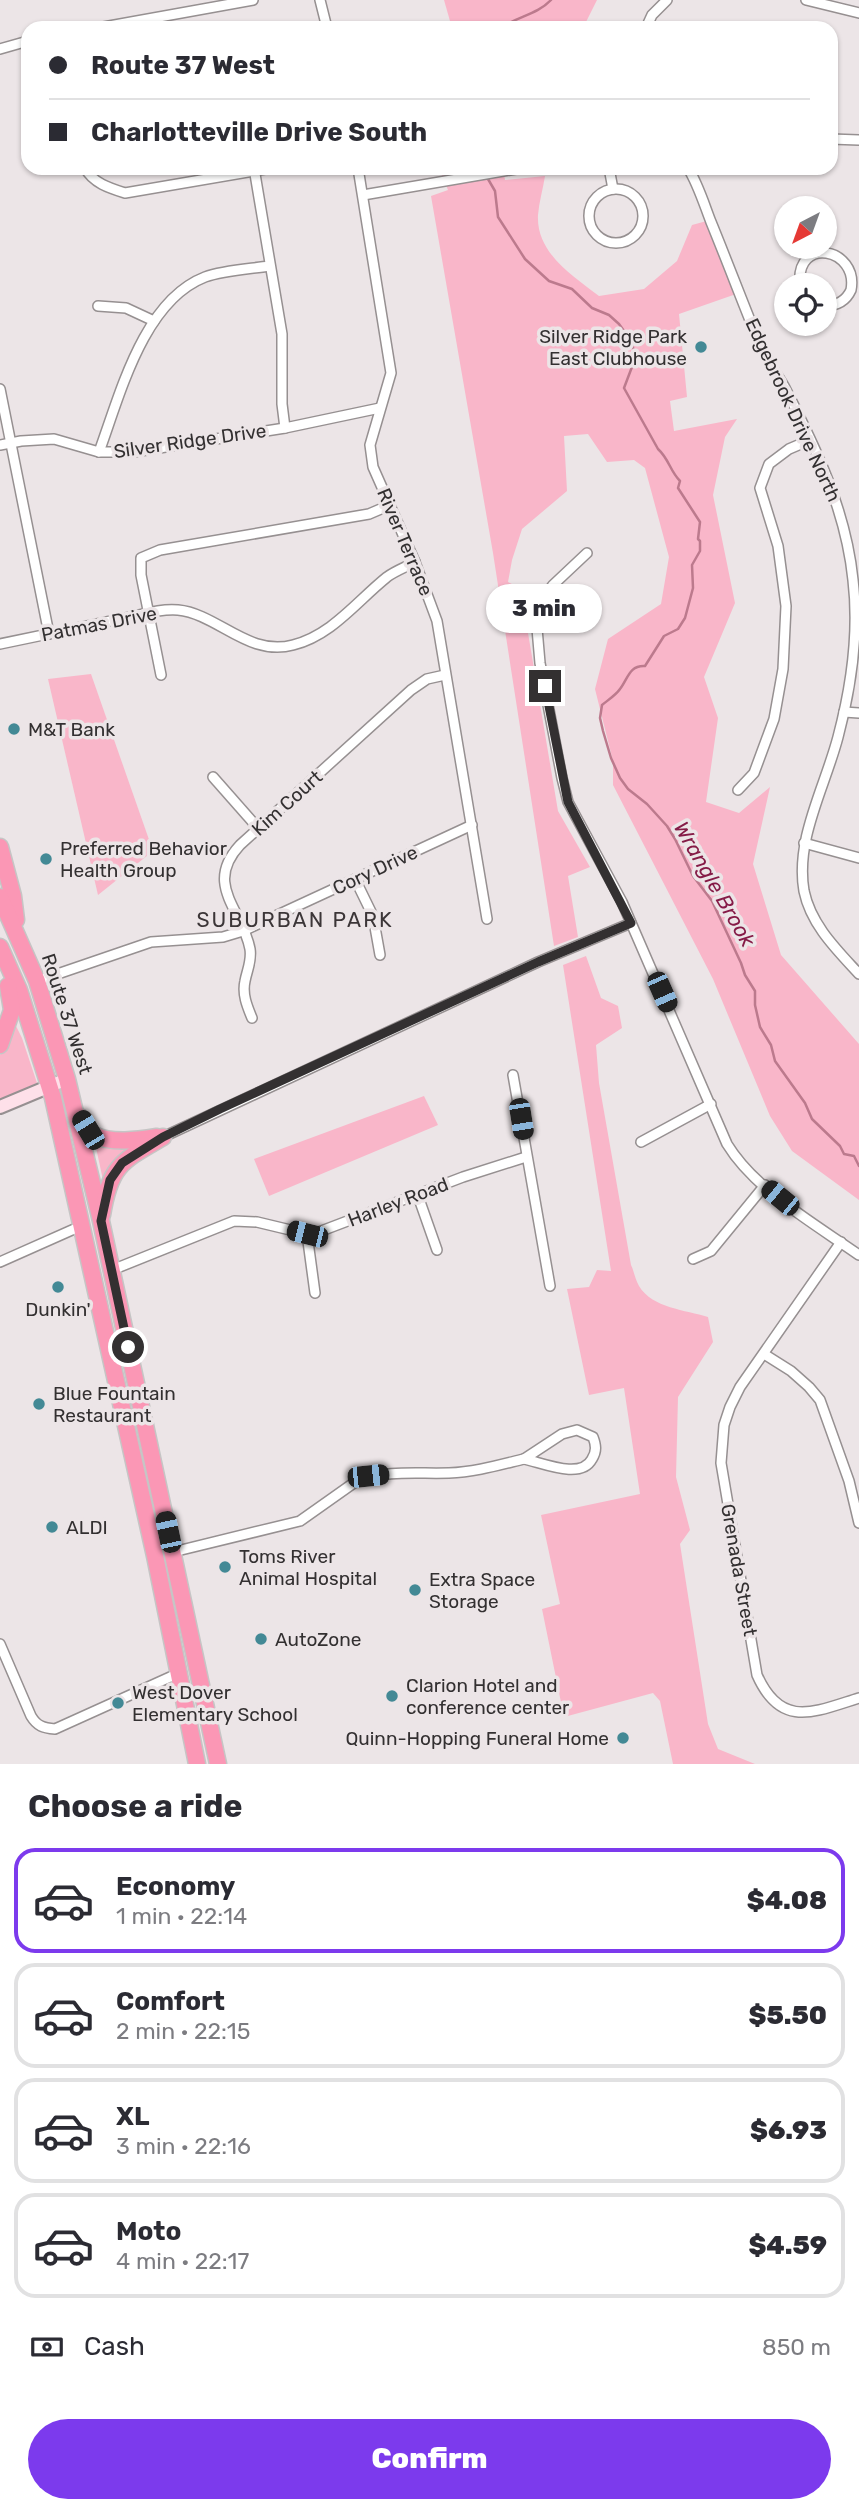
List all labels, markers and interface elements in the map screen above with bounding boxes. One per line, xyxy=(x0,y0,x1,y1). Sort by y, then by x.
text: Route 37 West xyxy=(91,50,275,81)
text: Charlotteville Drive South xyxy=(91,117,427,148)
north arrow xyxy=(774,196,836,259)
map controls xyxy=(774,196,837,336)
button: locate xyxy=(774,273,837,336)
street label: Edgebrook Drive North xyxy=(740,315,846,505)
place label: Silver Ridge Park East Clubhouse xyxy=(539,325,687,370)
marker: Silver Ridge Park East Clubhouse xyxy=(693,339,709,355)
street label: Silver Ridge Drive xyxy=(112,419,268,463)
street label: River Terrace xyxy=(372,485,438,599)
callout: 3 min xyxy=(487,584,603,634)
text: 3 min xyxy=(512,594,576,622)
street label: Patmas Drive xyxy=(39,602,159,646)
route end xyxy=(529,670,561,702)
place label: M&T Bank xyxy=(28,718,115,741)
marker: M&T Bank xyxy=(6,721,22,737)
street label: Kim Court xyxy=(247,765,328,841)
water label: Wrangle Brook xyxy=(669,817,762,952)
place label: Preferred Behavior Health Group xyxy=(60,837,228,882)
street label: Cory Drive xyxy=(329,840,421,900)
marker: Preferred Behavior Health Group xyxy=(38,851,54,867)
district label: SUBURBAN PARK xyxy=(196,907,394,932)
street label: Route 37 West xyxy=(37,951,97,1078)
car xyxy=(644,969,681,1015)
car xyxy=(508,1097,535,1141)
car xyxy=(69,1107,108,1153)
street label: Harley Road xyxy=(344,1172,452,1232)
car xyxy=(758,1177,803,1219)
car xyxy=(285,1219,330,1249)
marker: Dunkin' xyxy=(50,1279,66,1295)
place label: Dunkin' xyxy=(25,1298,91,1321)
route start xyxy=(112,1331,144,1363)
place label: Blue Fountain Restaurant xyxy=(53,1382,176,1427)
marker: Blue Fountain Restaurant xyxy=(31,1396,47,1412)
car xyxy=(347,1463,390,1489)
street label: Grenada Street xyxy=(716,1502,762,1639)
car xyxy=(154,1509,183,1555)
place label: ALDI xyxy=(66,1516,108,1539)
marker: ALDI xyxy=(44,1519,60,1535)
place label: Toms River Animal Hospital xyxy=(239,1545,377,1590)
marker: Toms River Animal Hospital xyxy=(217,1559,233,1575)
place label: Extra Space Storage xyxy=(429,1568,535,1613)
marker: Extra Space Storage xyxy=(407,1582,423,1598)
place label: AutoZone xyxy=(275,1628,361,1651)
marker: AutoZone xyxy=(253,1631,269,1647)
place label: Clarion Hotel and conference center xyxy=(406,1674,570,1719)
place label: West Dover Elementary School xyxy=(132,1681,298,1726)
marker: Clarion Hotel and conference center xyxy=(384,1688,400,1704)
marker: West Dover Elementary School xyxy=(110,1695,126,1711)
place label: Quinn-Hopping Funeral Home xyxy=(345,1727,609,1750)
marker: Quinn-Hopping Funeral Home xyxy=(615,1730,631,1746)
text: Choose a ride xyxy=(28,1787,242,1825)
icon: car xyxy=(32,1869,95,1932)
text: Economy xyxy=(116,1871,235,1902)
text: $4.08 xyxy=(747,1885,827,1916)
text: 1 min · 22:14 xyxy=(116,1902,247,1930)
icon: car xyxy=(32,1984,95,2047)
text: Comfort xyxy=(116,1986,225,2017)
text: $5.50 xyxy=(748,2000,827,2031)
text: 2 min · 22:15 xyxy=(116,2017,250,2045)
icon: car xyxy=(32,2099,95,2162)
text: XL xyxy=(116,2101,149,2132)
text: $6.93 xyxy=(750,2115,827,2146)
text: 3 min · 22:16 xyxy=(116,2132,251,2160)
icon: car xyxy=(32,2214,95,2277)
text: Moto xyxy=(116,2216,181,2247)
text: $4.59 xyxy=(748,2230,827,2261)
text: 4 min · 22:17 xyxy=(116,2247,249,2275)
icon: cash xyxy=(28,2328,66,2366)
text: Cash xyxy=(84,2331,145,2362)
text: 850 m xyxy=(762,2333,831,2361)
button: Confirm xyxy=(28,2419,831,2499)

